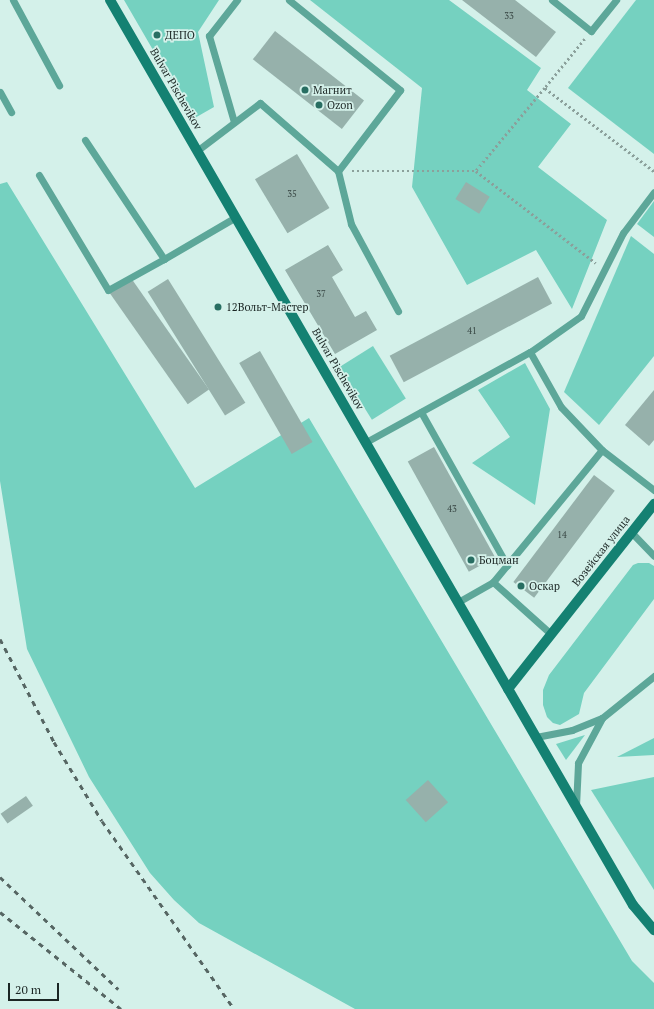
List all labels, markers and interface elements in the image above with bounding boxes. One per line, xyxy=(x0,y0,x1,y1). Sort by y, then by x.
house number: 33 xyxy=(504,11,514,21)
place label: ДЕПО xyxy=(165,28,195,42)
marker: ДЕПО xyxy=(152,30,162,40)
street label: Bulvar Pischevikov xyxy=(147,46,205,132)
place label: Магнит xyxy=(313,83,352,97)
marker: Магнит xyxy=(300,85,310,95)
place label: Ozon xyxy=(327,98,353,112)
marker: Ozon xyxy=(314,100,324,110)
house number: 35 xyxy=(287,189,297,199)
house number: 37 xyxy=(316,289,326,299)
place label: 12Вольт-Мастер xyxy=(226,300,309,314)
marker: 12Вольт-Мастер xyxy=(213,302,223,312)
street label: Bulvar Pischevikov xyxy=(309,326,367,412)
house number: 41 xyxy=(467,326,477,336)
house number: 43 xyxy=(447,504,457,514)
street label: Возейская улица xyxy=(569,513,633,589)
house number: 14 xyxy=(557,530,567,540)
place label: Боцман xyxy=(479,553,519,567)
marker: Боцман xyxy=(466,555,476,565)
place label: Оскар xyxy=(529,579,560,593)
marker: Оскар xyxy=(516,581,526,591)
scale bar xyxy=(10,975,61,1001)
text: 20 m xyxy=(15,982,41,997)

